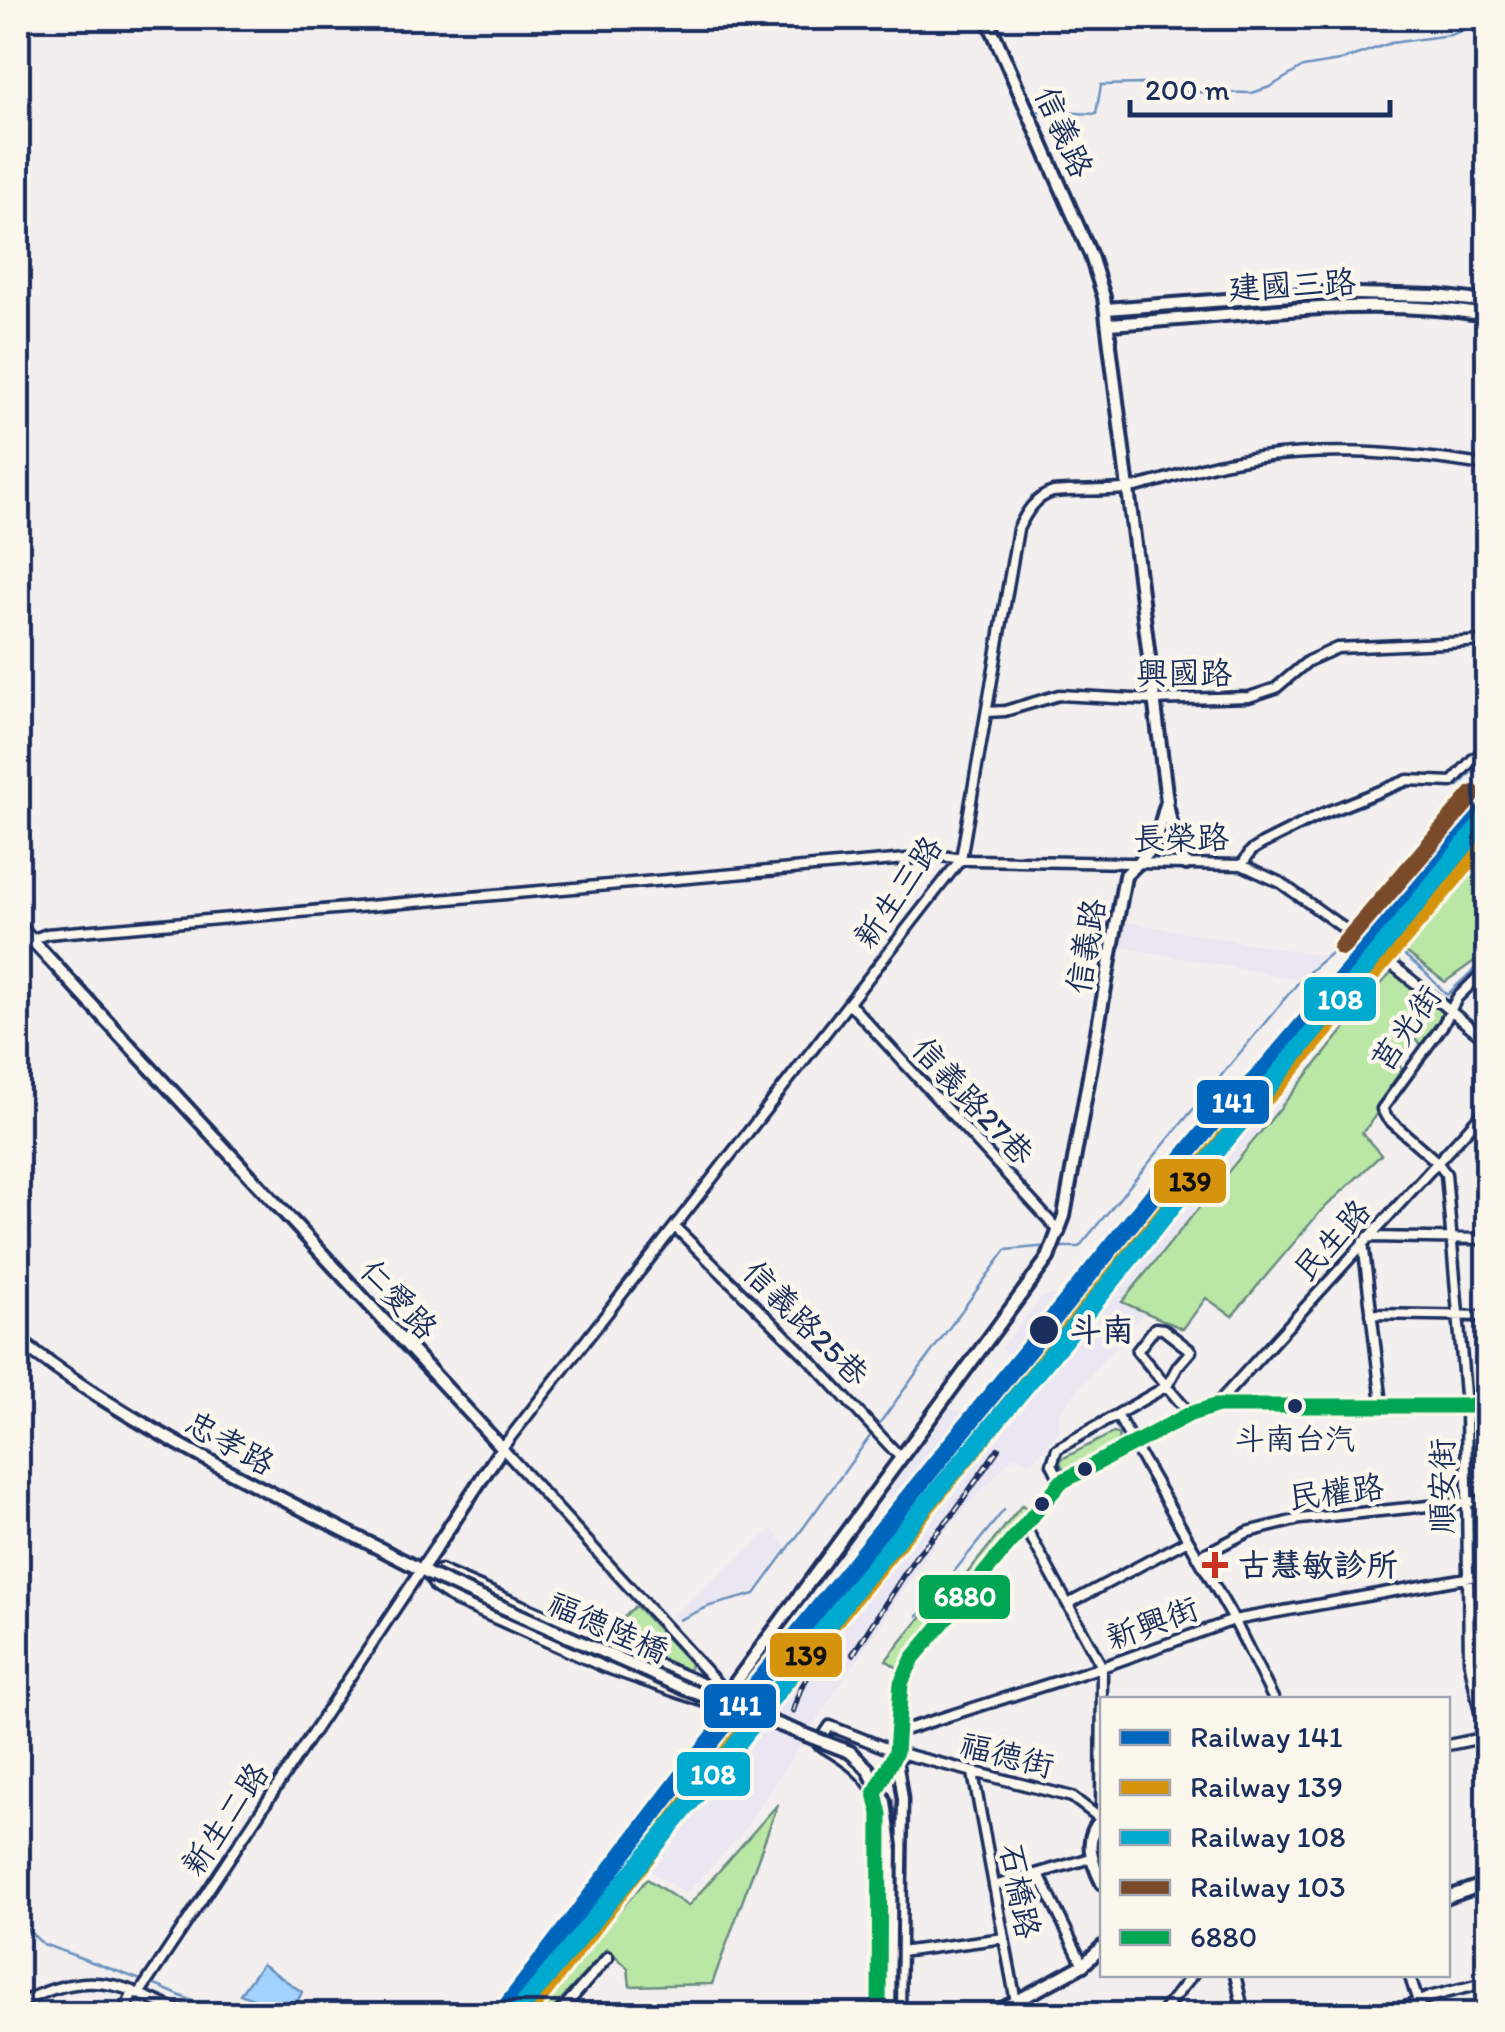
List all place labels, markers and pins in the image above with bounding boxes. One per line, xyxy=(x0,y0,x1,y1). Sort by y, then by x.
place label: 斗南 xyxy=(1070,1311,1134,1349)
marker: 斗南 xyxy=(1027,1313,1061,1347)
marker: 斗南台汽 xyxy=(1285,1396,1305,1416)
place label: 斗南台汽 xyxy=(1235,1420,1355,1457)
unlabelled marker xyxy=(1075,1459,1095,1479)
unlabelled marker xyxy=(1032,1494,1052,1514)
place label: 古慧敏診所 xyxy=(1238,1546,1398,1584)
marker: 古慧敏診所 xyxy=(1202,1552,1228,1578)

